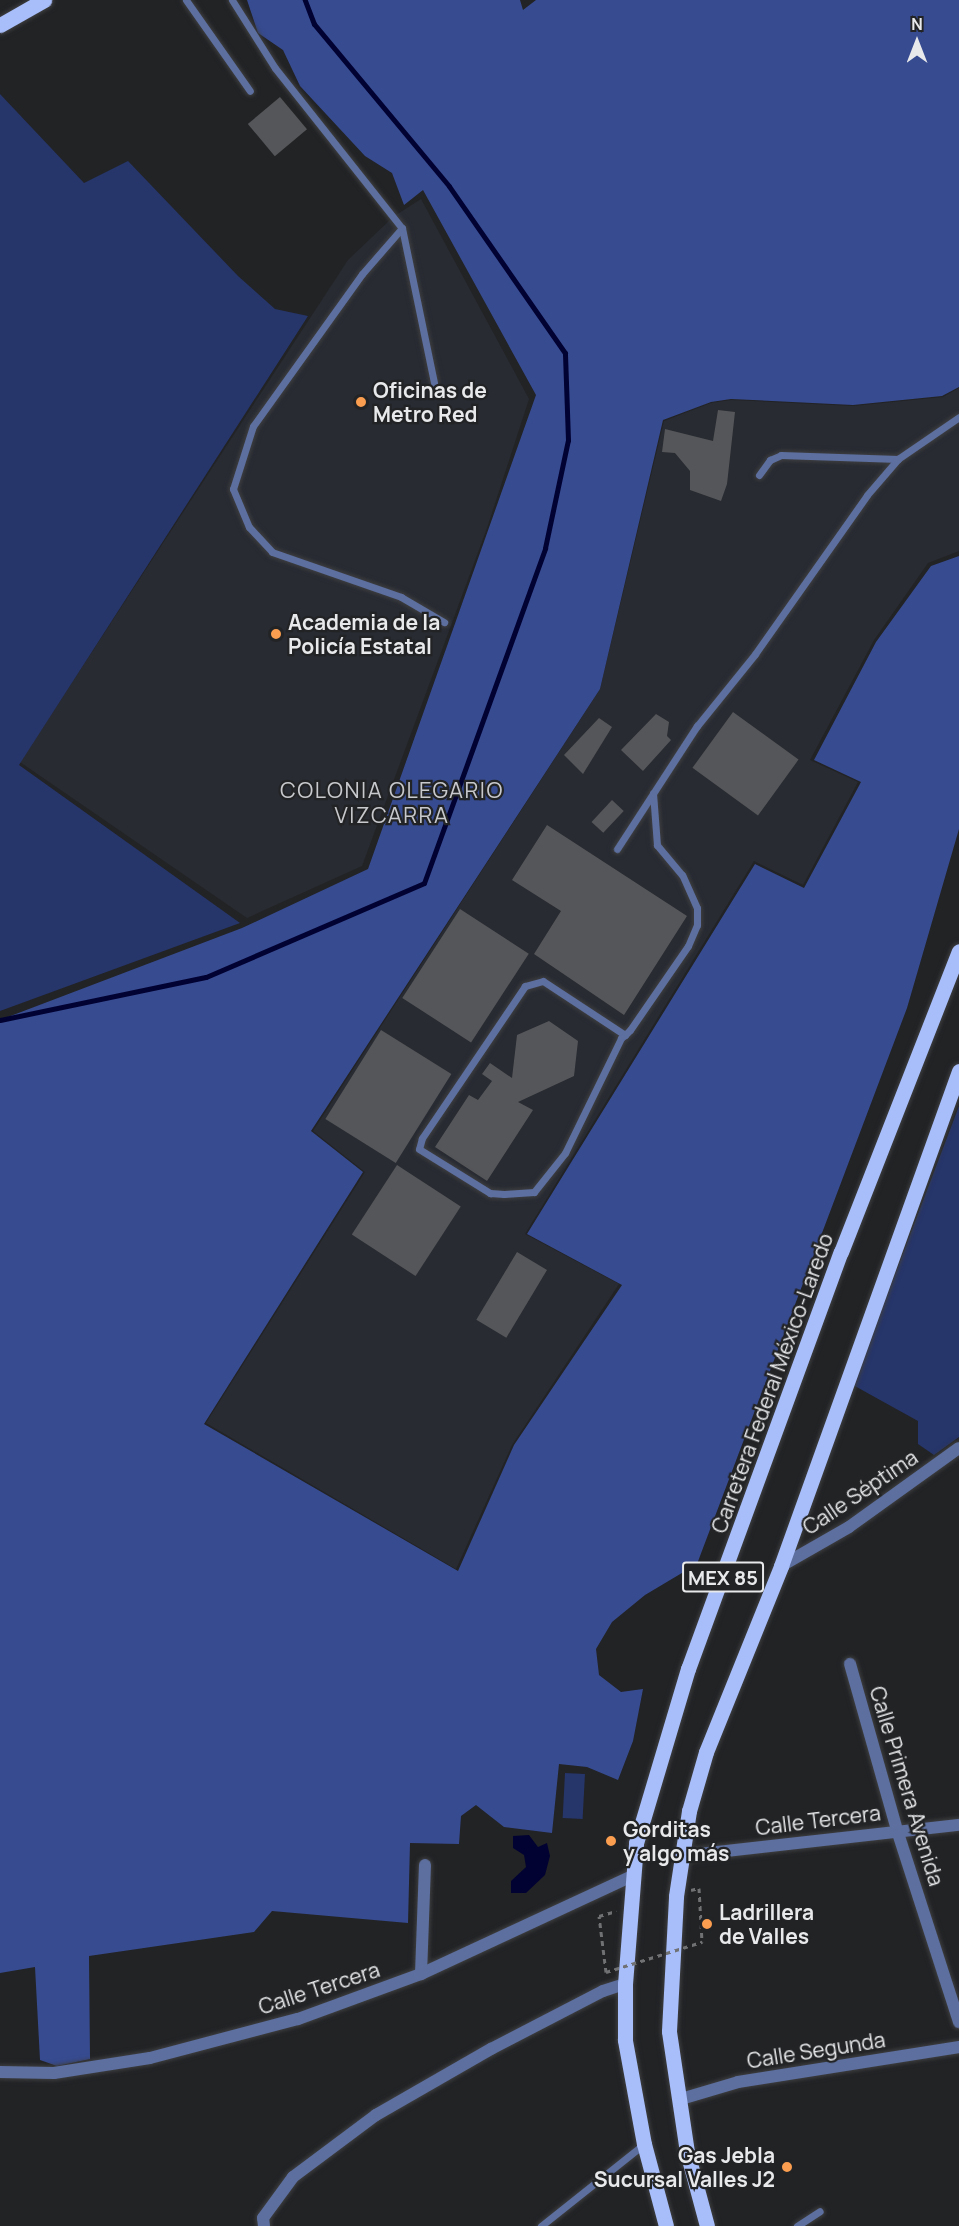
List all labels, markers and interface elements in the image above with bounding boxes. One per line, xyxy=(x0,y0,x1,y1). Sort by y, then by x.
north arrow xyxy=(887,12,947,72)
text: N xyxy=(911,13,923,35)
place label: Oficinas de Metro Red xyxy=(373,377,487,427)
marker: Oficinas de Metro Red xyxy=(354,395,368,409)
place label: Academia de la Policía Estatal xyxy=(288,609,440,659)
marker: Academia de la Policía Estatal xyxy=(269,627,283,641)
district label: COLONIA OLEGARIO VIZCARRA xyxy=(280,777,504,828)
street label: Carretera Federal México-Laredo xyxy=(706,1230,838,1536)
street label: Calle Séptima xyxy=(798,1444,922,1540)
road number: MEX 85 xyxy=(681,1560,765,1594)
street label: Calle Primera Avenida xyxy=(865,1683,949,1889)
street label: Calle Tercera xyxy=(754,1800,882,1840)
place label: Gorditas y algo más xyxy=(623,1816,729,1866)
marker: Gorditas y algo más xyxy=(604,1834,618,1848)
place label: Ladrillera de Valles xyxy=(719,1899,814,1949)
marker: Ladrillera de Valles xyxy=(700,1917,714,1931)
street label: Calle Tercera xyxy=(255,1957,383,2019)
street label: Calle Segunda xyxy=(745,2027,887,2073)
place label: Gas Jebla Sucursal Valles J2 xyxy=(594,2142,775,2192)
marker: Gas Jebla Sucursal Valles J2 xyxy=(780,2160,794,2174)

